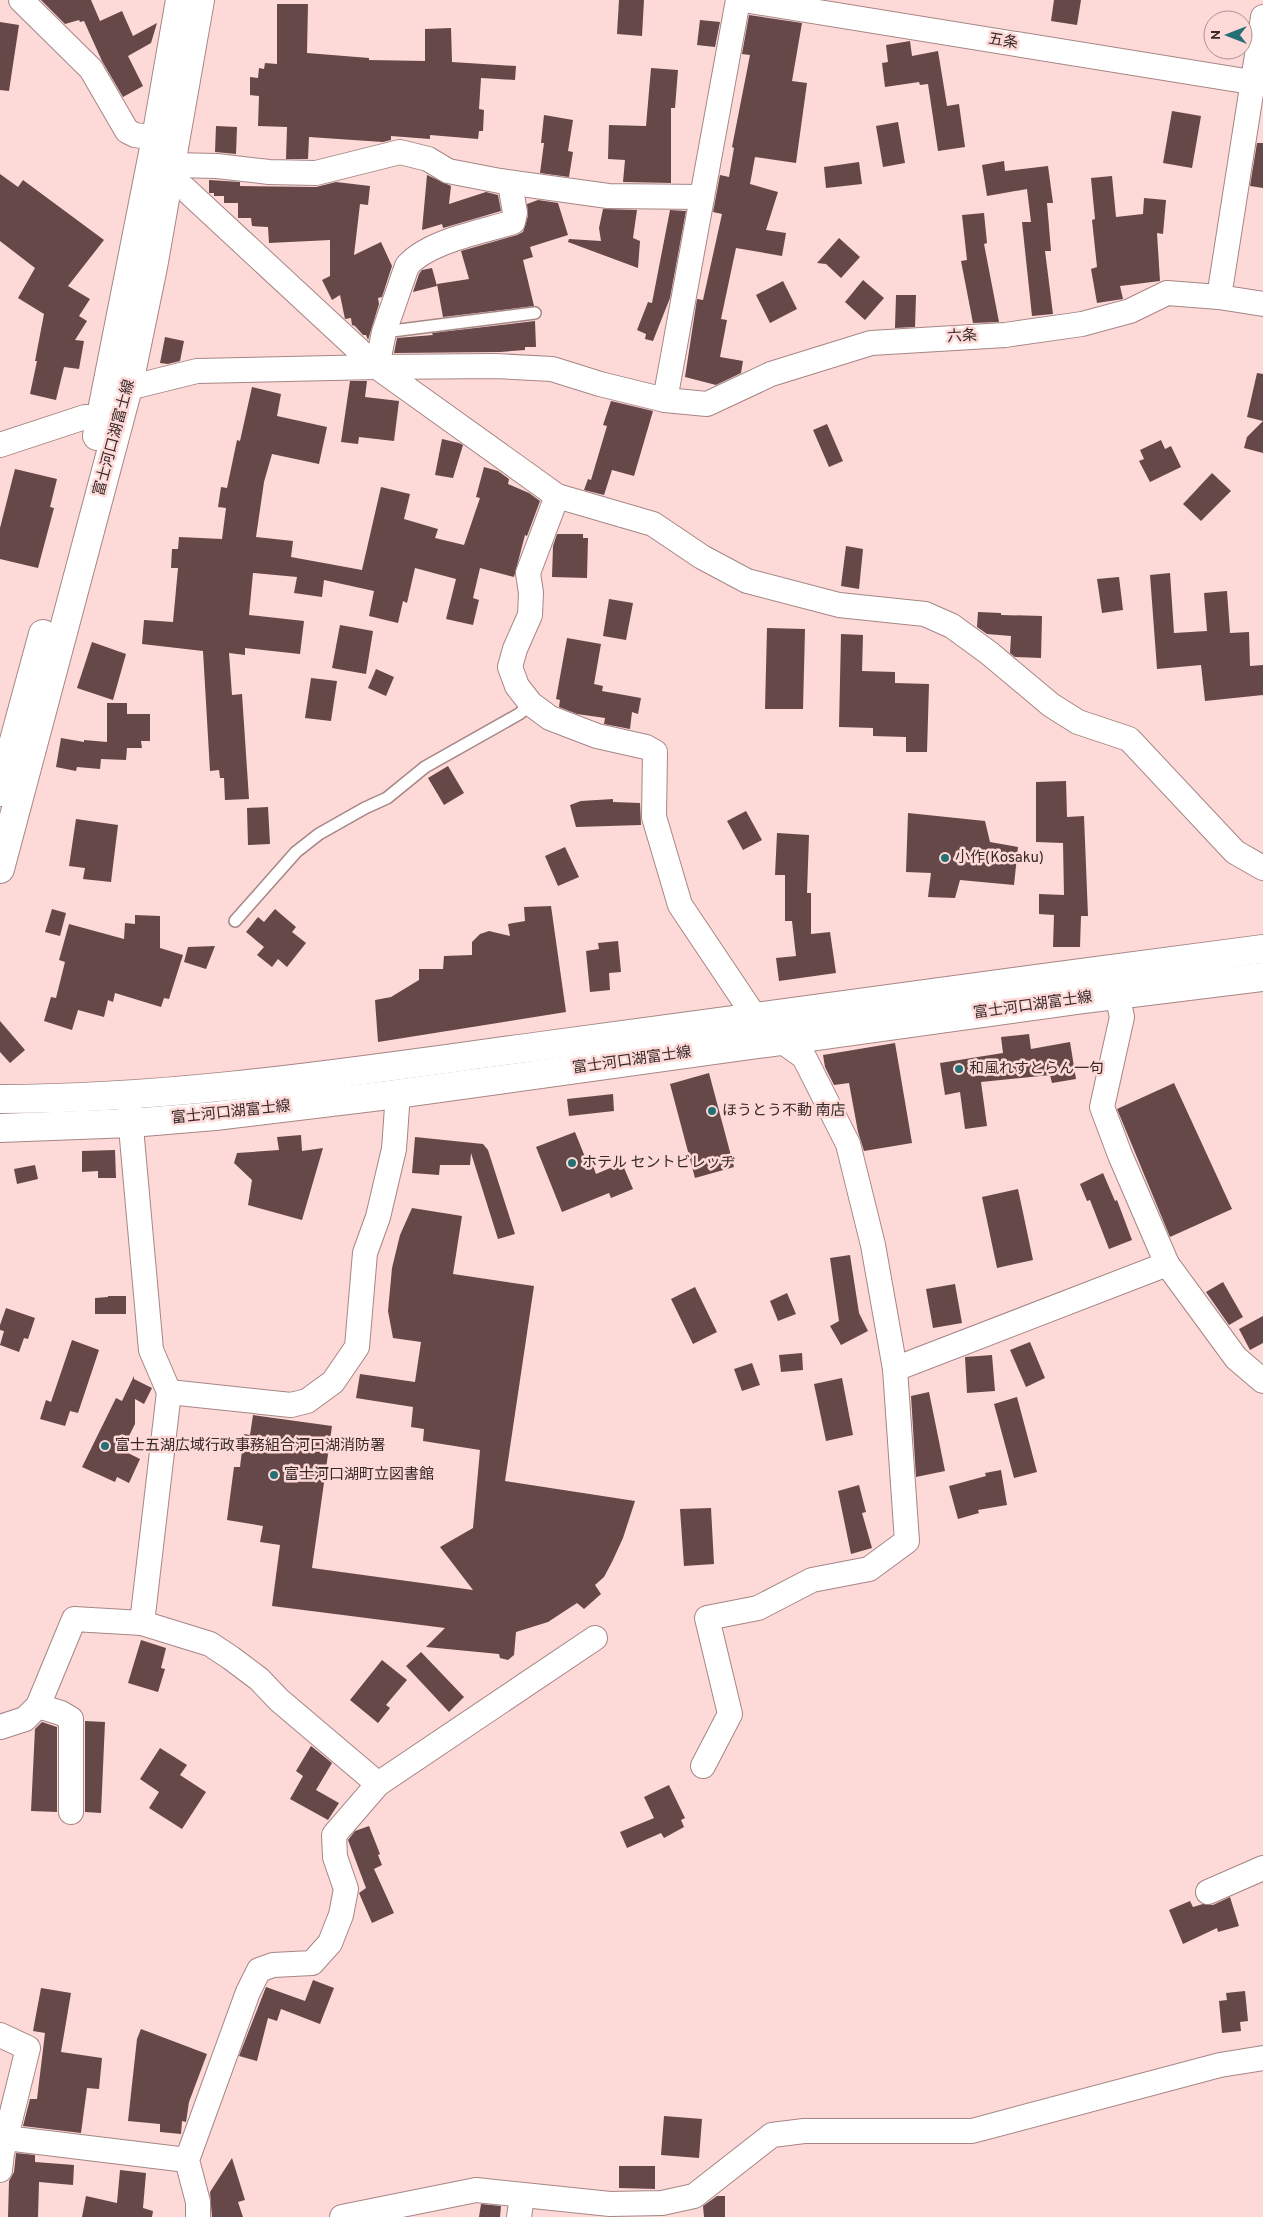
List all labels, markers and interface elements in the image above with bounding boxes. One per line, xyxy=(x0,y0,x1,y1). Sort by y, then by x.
north arrow xyxy=(1203,10,1253,60)
street label: 五条 xyxy=(987,30,1019,54)
text: N xyxy=(1208,30,1225,40)
street label: 六条 xyxy=(947,327,977,347)
street label: 富士河口湖富士線 xyxy=(90,378,140,498)
place label: 小作(Kosaku) xyxy=(955,849,1044,868)
marker: 小作(Kosaku) xyxy=(939,852,951,864)
street label: 富士河口湖富士線 xyxy=(972,988,1094,1024)
street label: 富士河口湖富士線 xyxy=(571,1043,693,1079)
place label: 和風れすとらん一句 xyxy=(969,1060,1104,1079)
marker: 和風れすとらん一句 xyxy=(953,1063,965,1075)
street label: 富士河口湖富士線 xyxy=(170,1097,292,1129)
place label: ほうとう不動 南店 xyxy=(722,1102,846,1121)
marker: ほうとう不動 南店 xyxy=(706,1105,718,1117)
place label: ホテル セントビレッヂ xyxy=(582,1154,736,1173)
marker: ホテル セントビレッヂ xyxy=(566,1157,578,1169)
place label: 富士五湖広域行政事務組合河口湖消防署 xyxy=(115,1437,385,1456)
marker: 富士五湖広域行政事務組合河口湖消防署 xyxy=(99,1440,111,1452)
place label: 富士河口湖町立図書館 xyxy=(284,1466,434,1485)
marker: 富士河口湖町立図書館 xyxy=(268,1469,280,1481)

